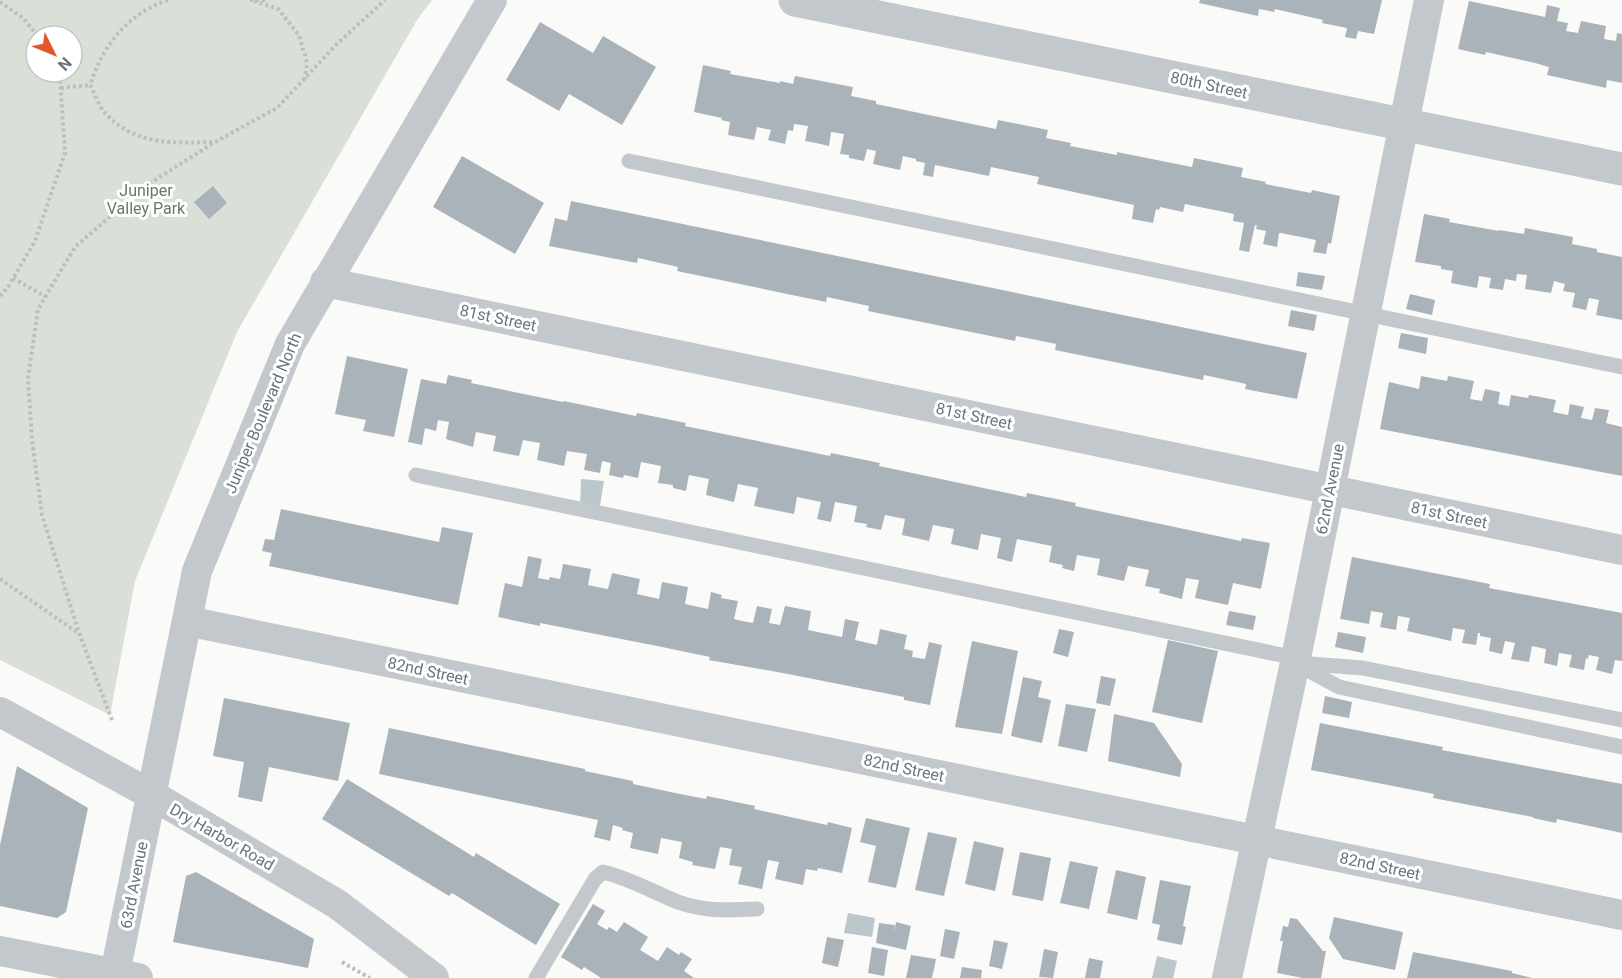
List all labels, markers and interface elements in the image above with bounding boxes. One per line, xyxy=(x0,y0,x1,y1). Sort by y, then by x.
north arrow xyxy=(24,24,84,84)
text: N xyxy=(54,53,75,74)
street label: 80th Street xyxy=(1169,68,1249,102)
park label: Juniper Valley Park xyxy=(107,181,186,218)
street label: 81st Street xyxy=(458,301,538,335)
street label: Juniper Boulevard North xyxy=(221,330,305,496)
street label: 81st Street xyxy=(934,399,1014,433)
street label: 62nd Avenue xyxy=(1312,442,1348,536)
street label: 81st Street xyxy=(1409,498,1489,532)
street label: 82nd Street xyxy=(386,653,470,689)
street label: 82nd Street xyxy=(862,750,946,786)
street label: Dry Harbor Road xyxy=(166,799,278,875)
street label: 63rd Avenue xyxy=(116,840,152,930)
street label: 82nd Street xyxy=(1338,848,1422,884)

